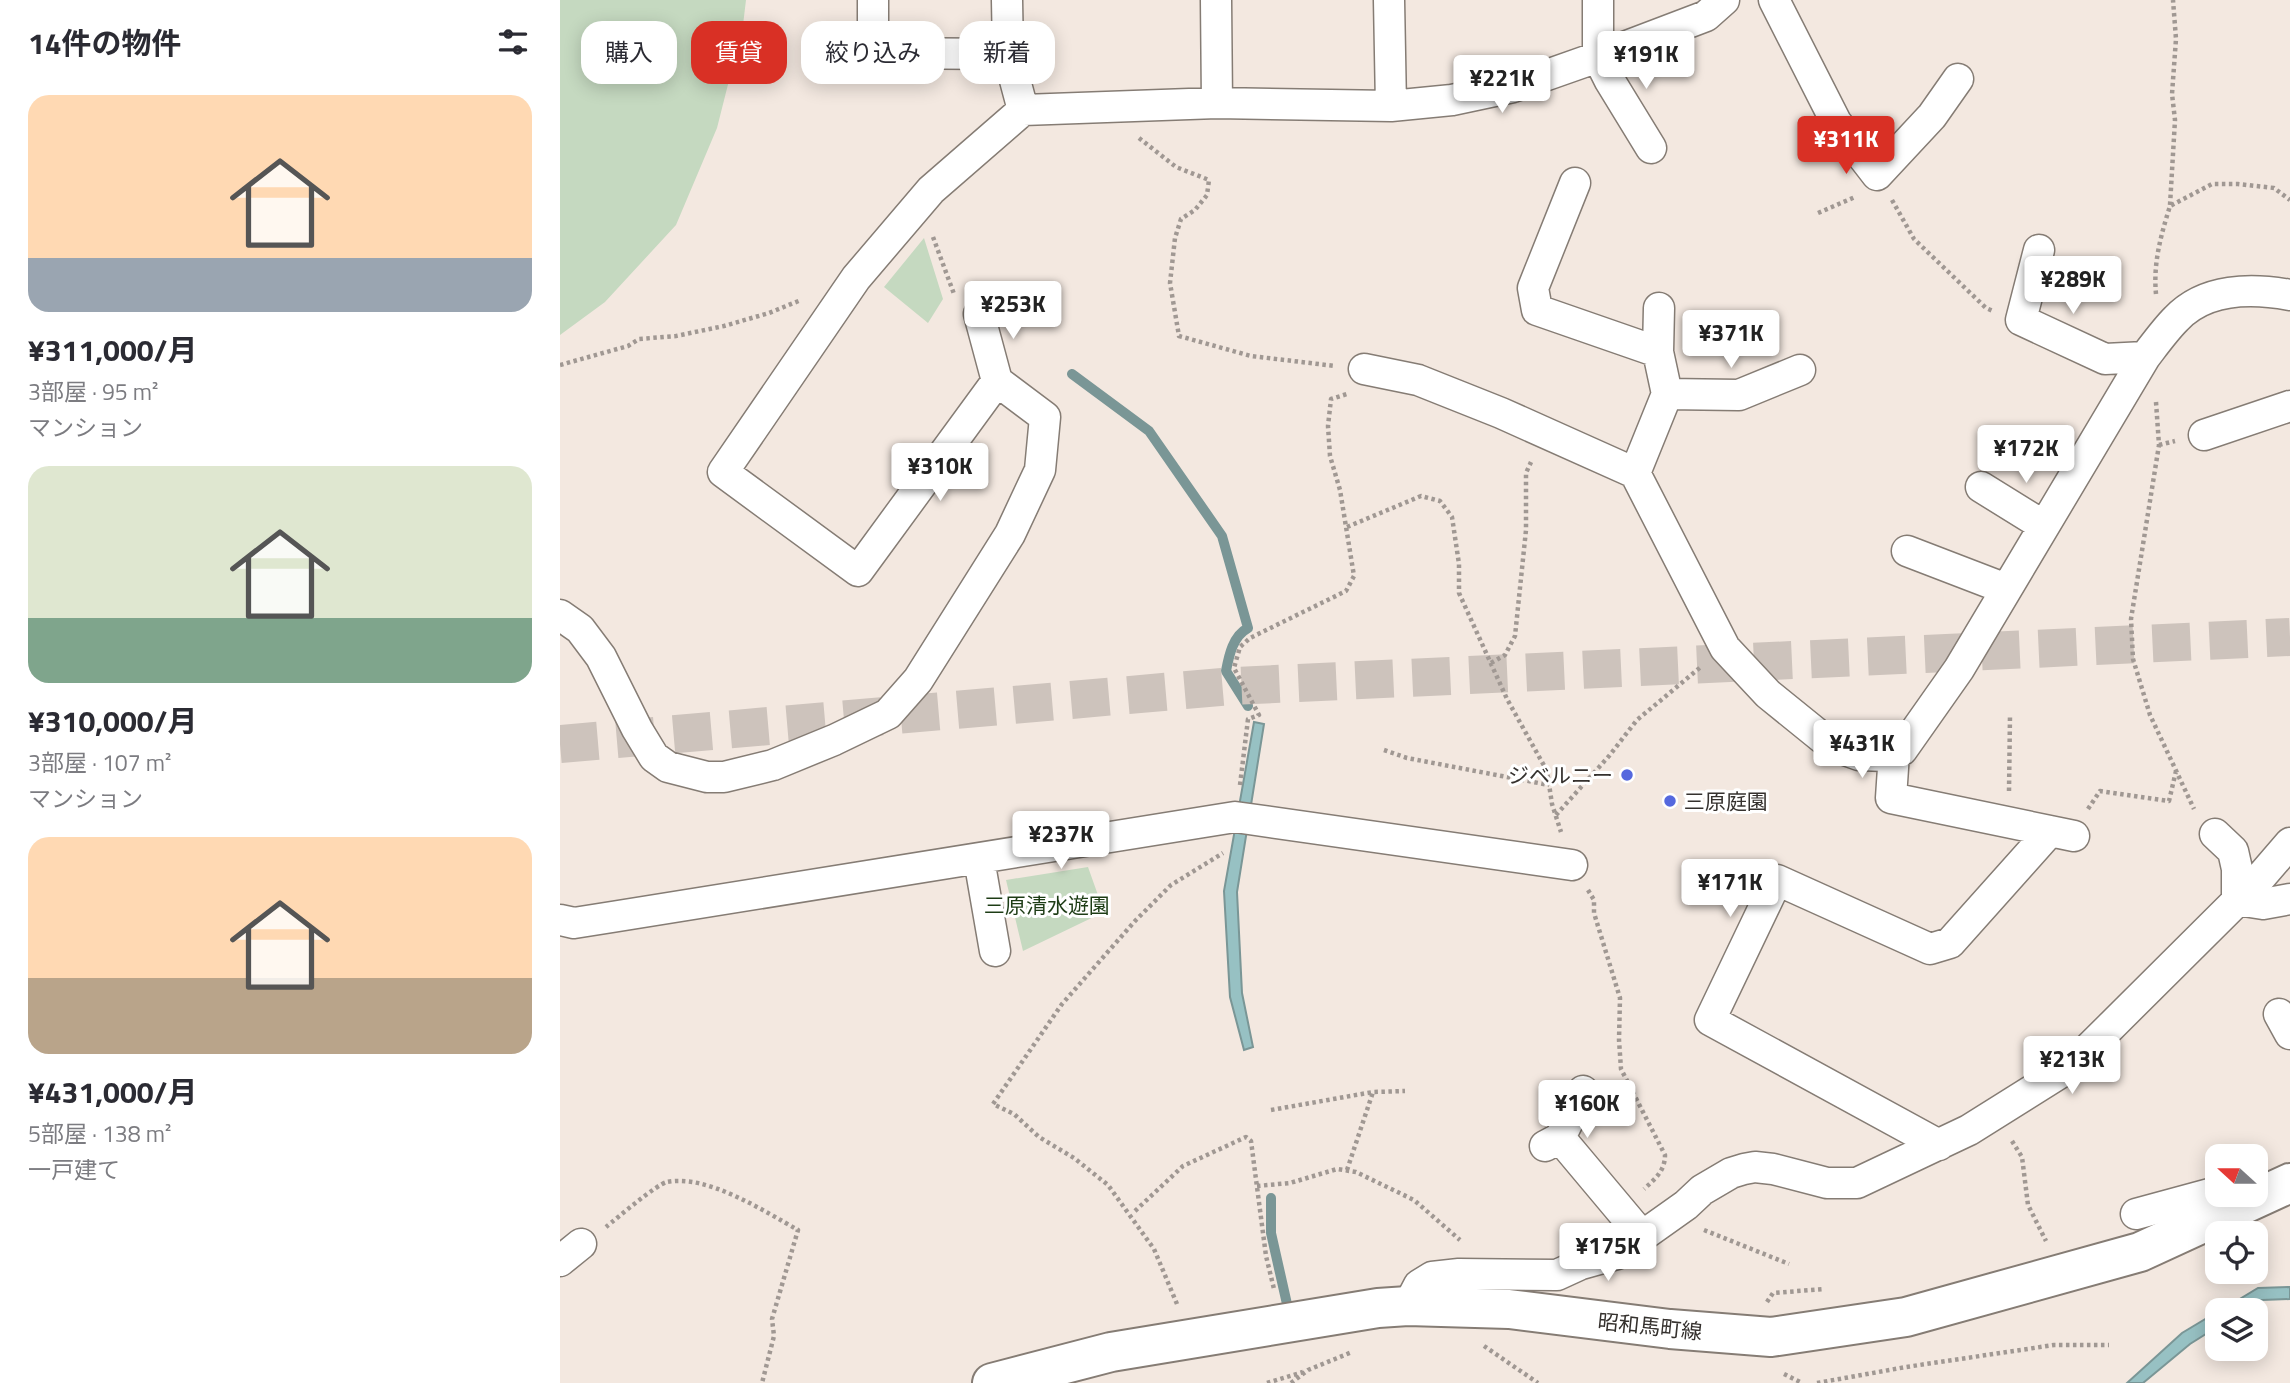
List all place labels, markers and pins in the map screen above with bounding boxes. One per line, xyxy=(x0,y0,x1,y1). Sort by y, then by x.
pin: ¥191K xyxy=(1597,32,1695,91)
pin: ¥221K xyxy=(1453,55,1551,115)
pin: ¥311K xyxy=(1797,116,1895,176)
pin: ¥289K xyxy=(2024,256,2122,316)
pin: ¥253K xyxy=(964,282,1062,341)
pin: ¥371K xyxy=(1682,310,1780,370)
pin: ¥172K xyxy=(1977,426,2075,485)
pin: ¥310K xyxy=(891,444,989,503)
pin: ¥431K xyxy=(1813,720,1911,780)
place label: ジベルニー xyxy=(1508,759,1613,791)
marker: ジベルニー xyxy=(1619,767,1635,783)
place label: 三原庭園 xyxy=(1684,785,1768,817)
marker: 三原庭園 xyxy=(1662,793,1678,809)
pin: ¥237K xyxy=(1012,812,1110,871)
pin: ¥171K xyxy=(1681,860,1779,919)
pin: ¥213K xyxy=(2023,1036,2121,1096)
pin: ¥160K xyxy=(1538,1080,1636,1140)
pin: ¥175K xyxy=(1559,1224,1657,1283)

